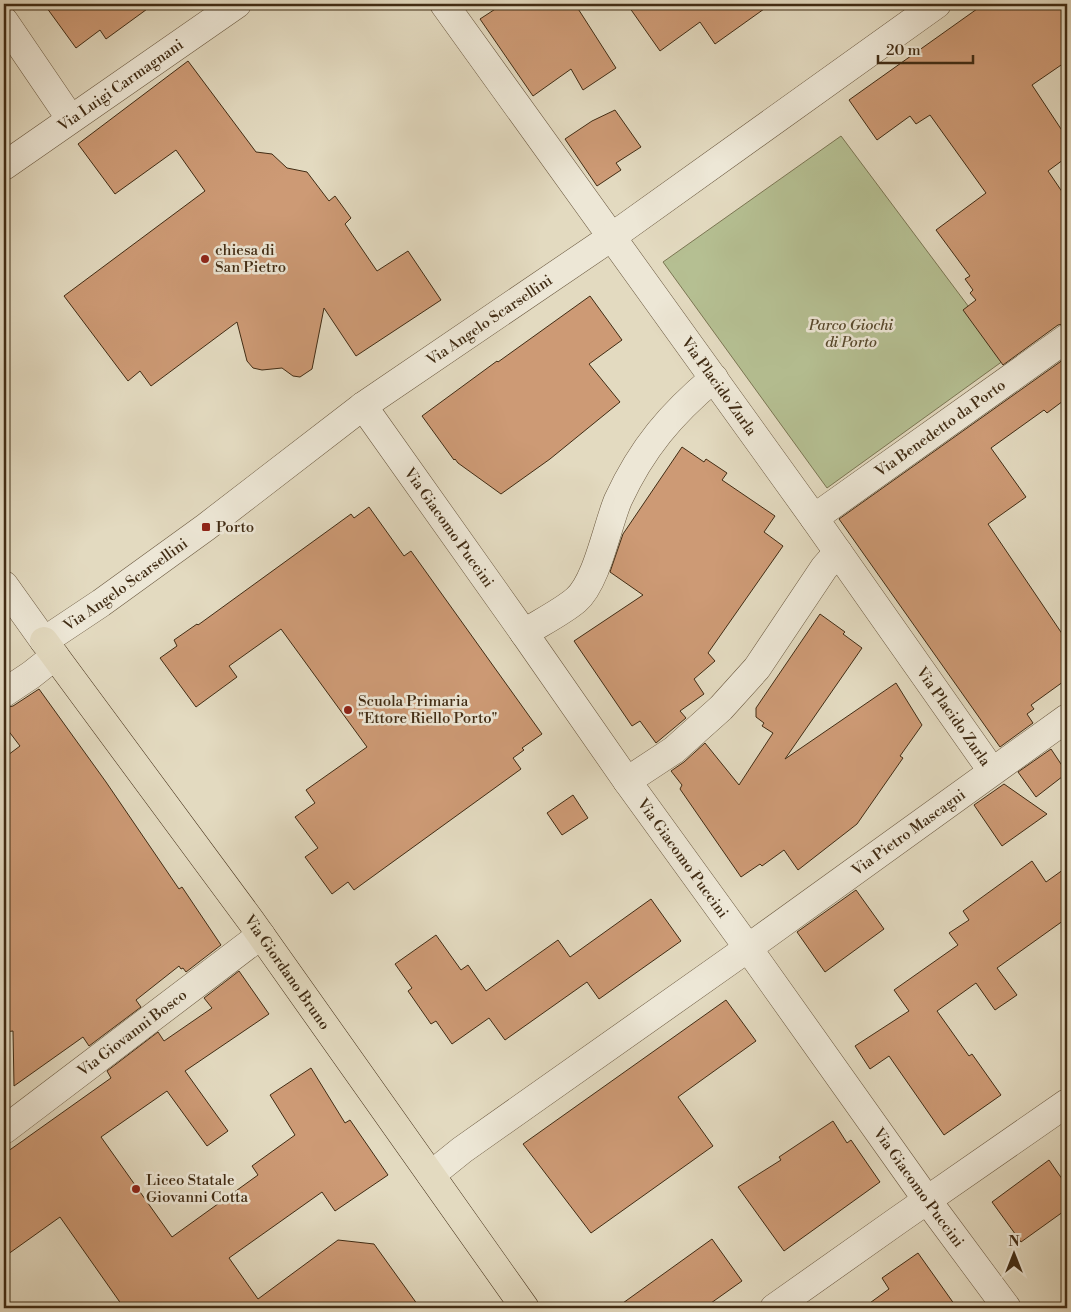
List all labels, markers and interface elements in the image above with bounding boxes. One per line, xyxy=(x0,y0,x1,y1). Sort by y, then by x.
scale bar xyxy=(878,32,974,64)
street label: Via Luigi Carmagnani xyxy=(53,35,187,136)
text: 20 m xyxy=(886,41,921,60)
place label: chiesa di San Pietro xyxy=(215,241,286,277)
marker: chiesa di San Pietro xyxy=(199,253,211,265)
street label: Via Angelo Scarsellini xyxy=(422,271,556,370)
park label: Parco Giochi di Porto xyxy=(808,316,894,352)
street label: Via Placido Zurla xyxy=(677,332,761,440)
street label: Via Benedetto da Porto xyxy=(871,375,1009,482)
street label: Via Giacomo Puccini xyxy=(400,463,498,591)
place label: Porto xyxy=(216,518,254,537)
marker: Porto xyxy=(200,521,212,533)
street label: Via Angelo Scarsellini xyxy=(59,534,191,636)
street label: Via Placido Zurla xyxy=(912,662,995,770)
place label: Scuola Primaria "Ettore Riello Porto" xyxy=(358,692,498,728)
marker: Scuola Primaria "Ettore Riello Porto" xyxy=(342,704,354,716)
street label: Via Pietro Mascagni xyxy=(847,785,969,880)
street label: Via Giacomo Puccini xyxy=(633,794,733,922)
street label: Via Giordano Bruno xyxy=(240,910,334,1033)
street label: Via Giovanni Bosco xyxy=(73,985,191,1081)
street label: Via Giacomo Puccini xyxy=(869,1123,968,1251)
place label: Liceo Statale Giovanni Cotta xyxy=(146,1171,249,1207)
marker: Liceo Statale Giovanni Cotta xyxy=(130,1183,142,1195)
north arrow xyxy=(988,1230,1038,1280)
text: N xyxy=(1008,1233,1020,1251)

